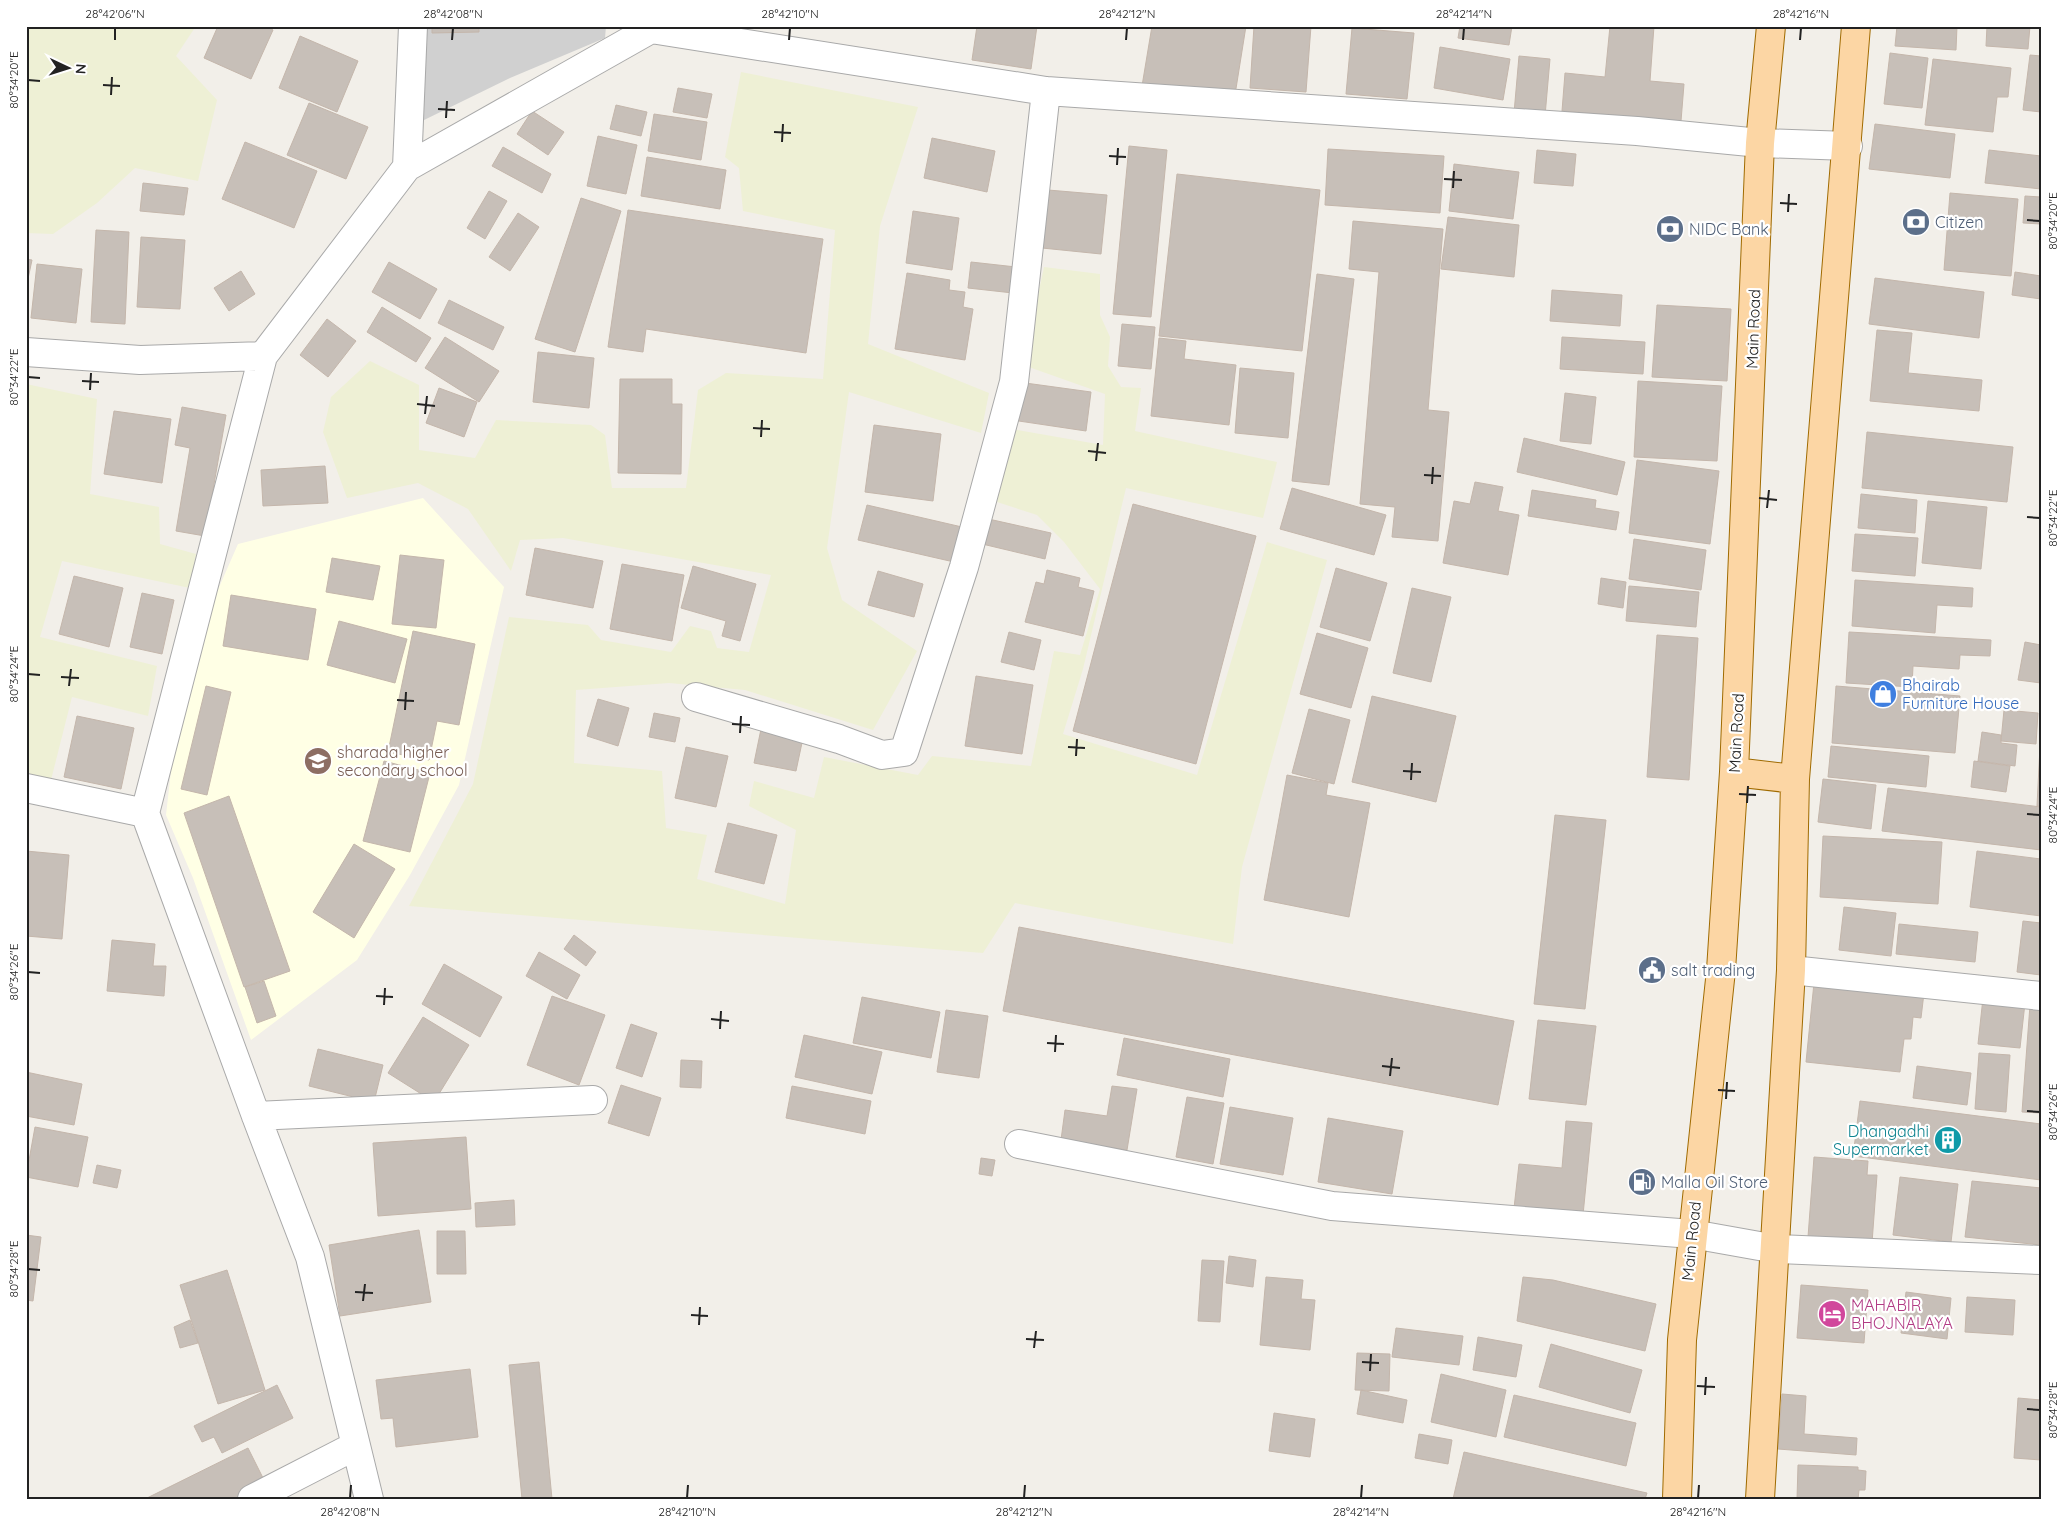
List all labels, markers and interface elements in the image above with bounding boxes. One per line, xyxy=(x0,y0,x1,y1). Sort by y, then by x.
text: 28°42'06"N xyxy=(85,6,145,21)
text: 28°42'08"N xyxy=(423,6,483,21)
text: 28°42'10"N xyxy=(761,6,819,21)
text: 28°42'12"N xyxy=(1099,6,1155,21)
text: 28°42'14"N xyxy=(1436,6,1492,21)
text: 28°42'16"N xyxy=(1773,6,1829,21)
north arrow xyxy=(42,42,92,92)
text: 80°34'20"E xyxy=(6,51,21,109)
text: N xyxy=(72,63,90,75)
text: 80°34'20"E xyxy=(2045,192,2060,250)
bank icon: Citizen xyxy=(1901,207,1931,237)
place label: Citizen xyxy=(1935,212,1984,232)
bank icon: NIDC Bank xyxy=(1655,214,1685,244)
place label: NIDC Bank xyxy=(1689,219,1769,239)
street label: Main Road xyxy=(1742,289,1764,369)
text: 80°34'22"E xyxy=(6,348,21,406)
text: 80°34'22"E xyxy=(2045,489,2060,547)
text: 80°34'24"E xyxy=(6,645,21,702)
place label: Bhairab Furniture House xyxy=(1902,675,2019,713)
shop icon: Bhairab Furniture House xyxy=(1868,679,1898,709)
street label: Main Road xyxy=(1724,693,1748,773)
place label: sharada higher secondary school xyxy=(337,742,468,780)
school or university icon: sharada higher secondary school xyxy=(303,746,333,776)
text: 80°34'24"E xyxy=(2045,786,2060,843)
text: 80°34'26"E xyxy=(6,943,21,1001)
public building icon: salt trading xyxy=(1637,955,1667,985)
place label: salt trading xyxy=(1671,960,1755,980)
text: 80°34'26"E xyxy=(2045,1083,2060,1141)
place label: Dhangadhi Supermarket xyxy=(1833,1121,1929,1159)
building icon: Dhangadhi Supermarket xyxy=(1933,1125,1963,1155)
fuel station icon: Malla Oil Store xyxy=(1627,1167,1657,1197)
place label: Malla Oil Store xyxy=(1661,1172,1768,1192)
street label: Main Road xyxy=(1677,1200,1705,1282)
text: 80°34'28"E xyxy=(6,1240,21,1298)
place label: MAHABIR BHOJNALAYA xyxy=(1851,1295,1953,1333)
hotel icon: MAHABIR BHOJNALAYA xyxy=(1817,1299,1847,1329)
text: 80°34'28"E xyxy=(2045,1381,2060,1439)
text: 28°42'08"N xyxy=(320,1504,380,1519)
text: 28°42'10"N xyxy=(658,1504,716,1519)
text: 28°42'12"N xyxy=(996,1504,1052,1519)
text: 28°42'14"N xyxy=(1333,1504,1389,1519)
text: 28°42'16"N xyxy=(1670,1504,1726,1519)

